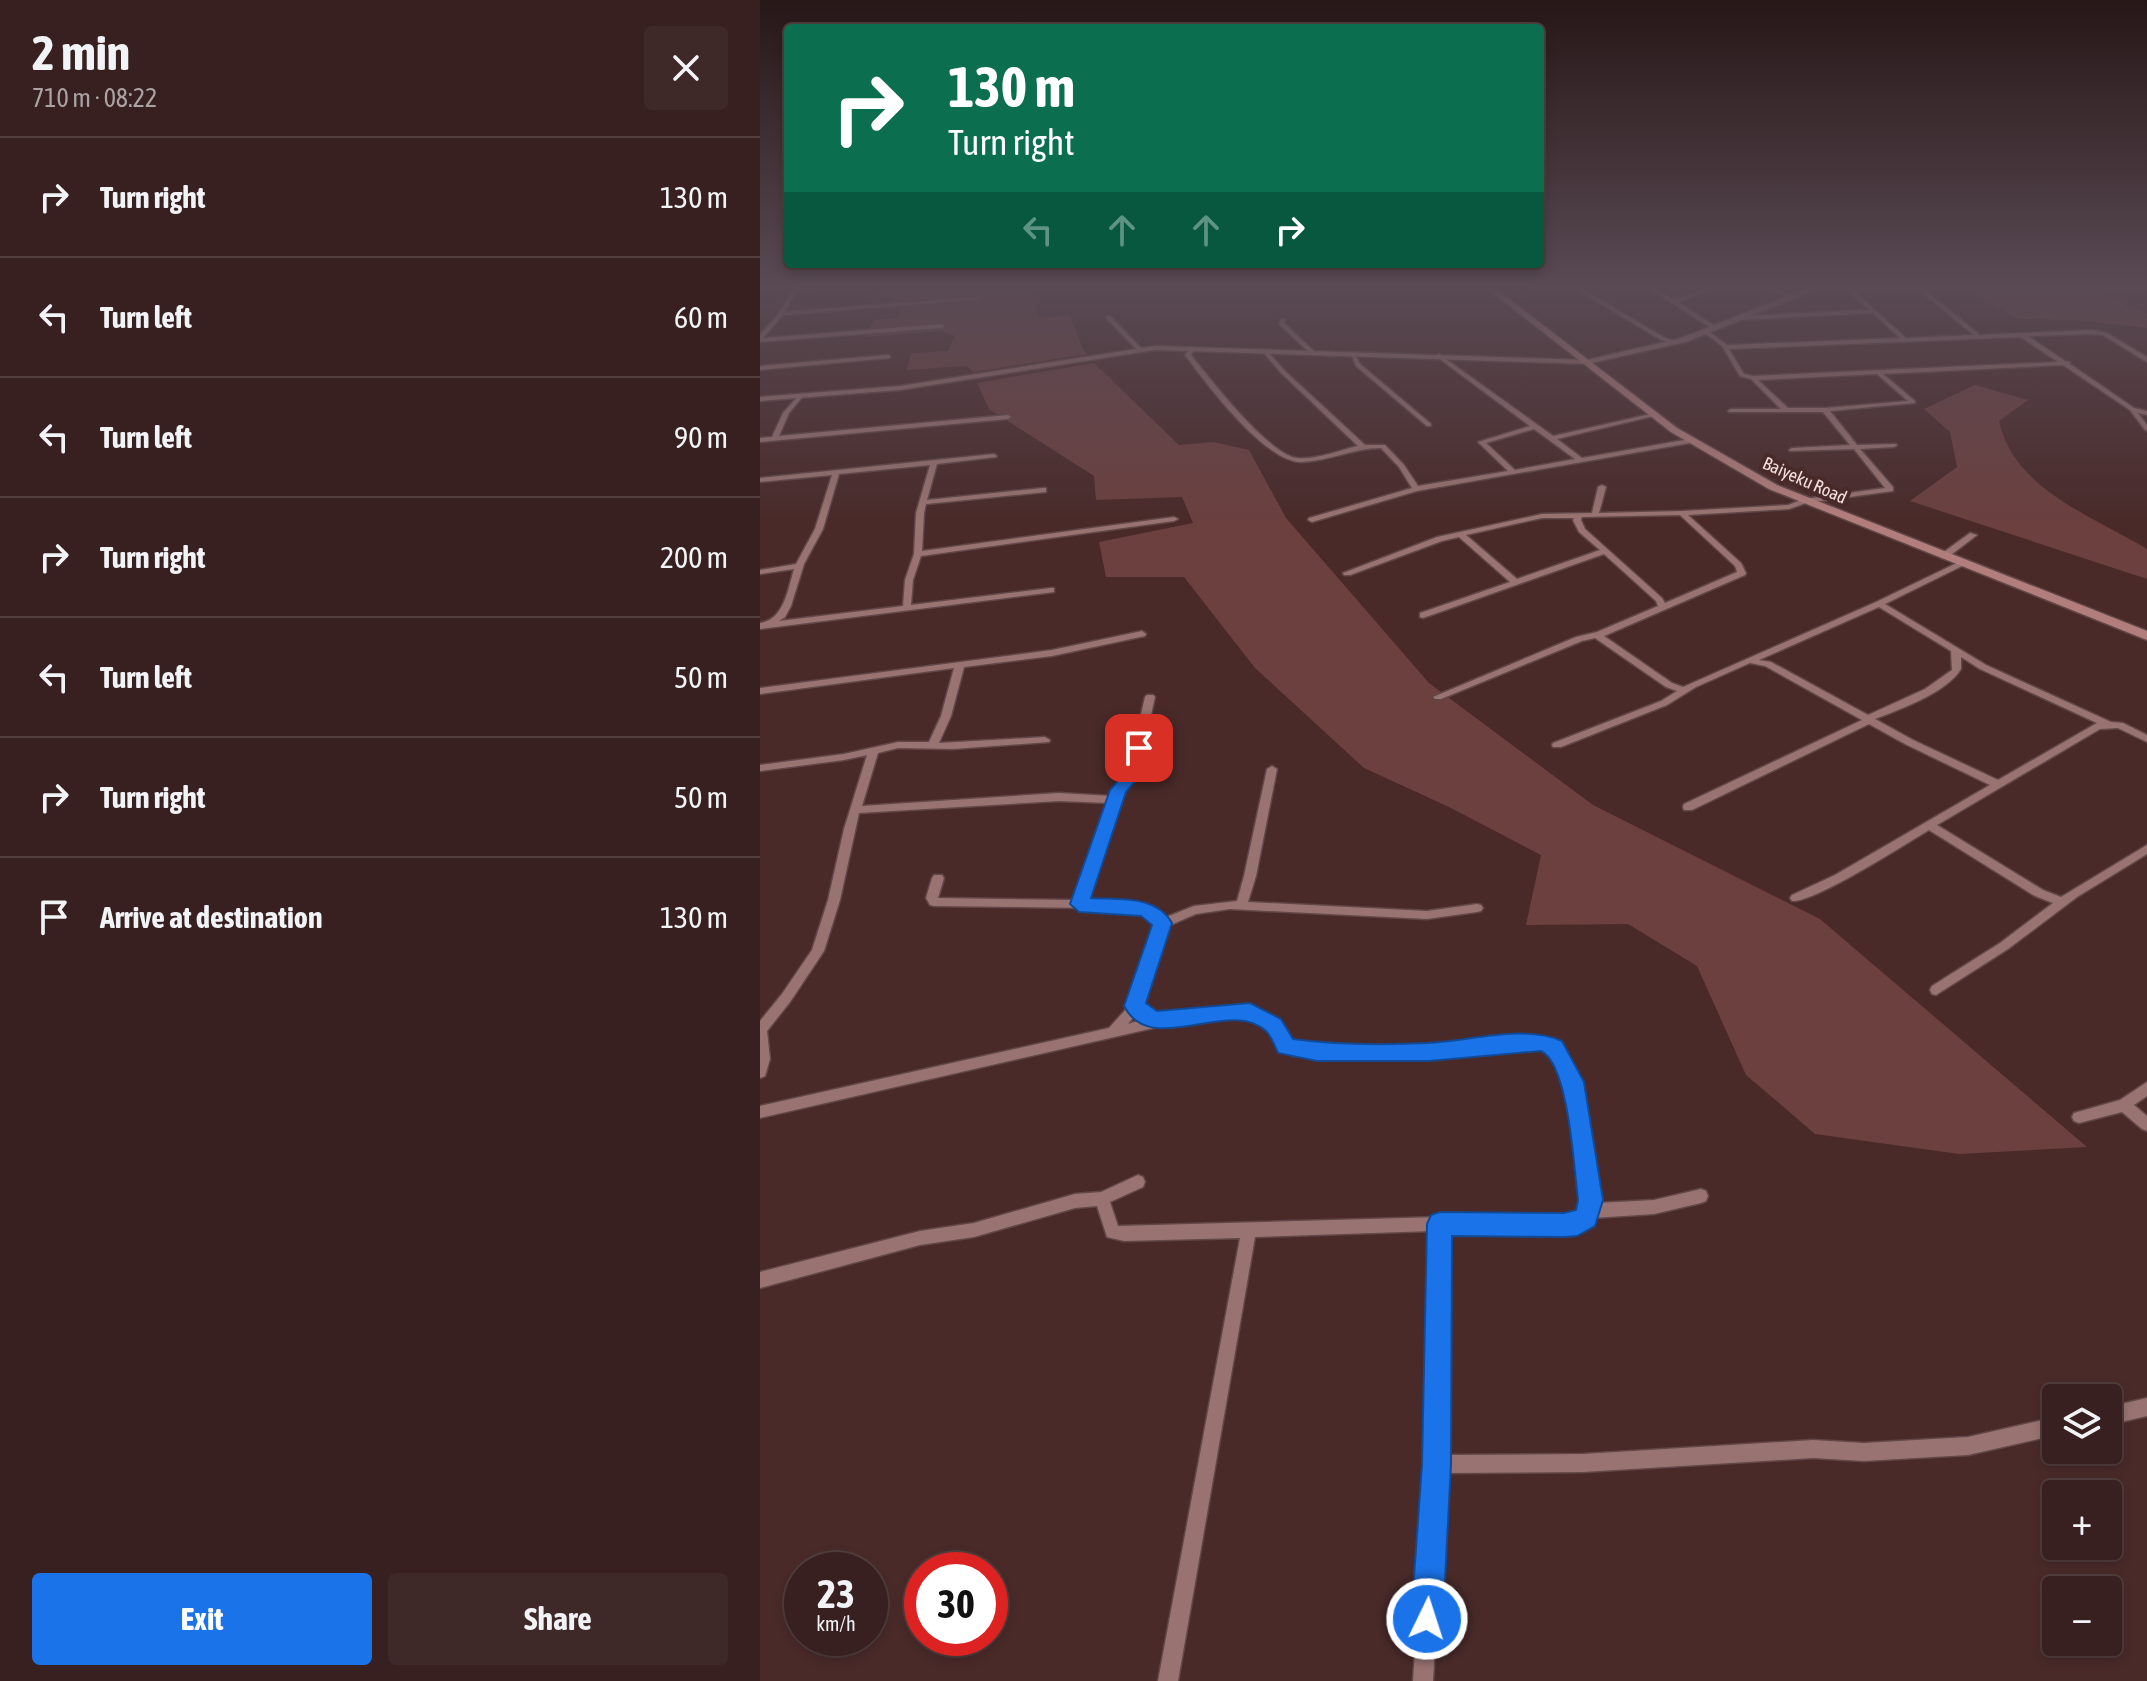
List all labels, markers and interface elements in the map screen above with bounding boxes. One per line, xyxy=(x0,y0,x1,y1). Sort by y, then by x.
text: 2 min xyxy=(32,25,130,80)
button: close xyxy=(644,26,728,110)
text: 130 m xyxy=(948,55,1075,119)
icon: right xyxy=(816,56,920,160)
text: 710 m · 08:22 xyxy=(32,83,157,113)
text: Turn right xyxy=(948,121,1075,163)
icon: right xyxy=(32,175,76,219)
text: Turn right xyxy=(100,180,206,214)
text: 130 m xyxy=(660,180,728,214)
icon: left xyxy=(1016,208,1060,252)
icon: ahead xyxy=(1100,208,1144,252)
icon: ahead xyxy=(1184,208,1228,252)
icon: right xyxy=(1268,208,1312,252)
icon: left xyxy=(32,295,76,339)
text: Turn left xyxy=(100,300,192,334)
text: 60 m xyxy=(674,300,728,334)
icon: left xyxy=(32,415,76,459)
text: Turn left xyxy=(100,420,192,454)
text: 90 m xyxy=(674,420,728,454)
street label: Baiyeku Road xyxy=(1760,452,1850,508)
icon: right xyxy=(32,535,76,579)
text: Turn right xyxy=(100,540,206,574)
text: 200 m xyxy=(660,540,728,574)
icon: left xyxy=(32,655,76,699)
text: Turn left xyxy=(100,660,192,694)
text: 50 m xyxy=(674,660,728,694)
pin xyxy=(1105,714,1173,782)
icon: arrive xyxy=(1117,726,1161,770)
icon: right xyxy=(32,775,76,819)
text: Turn right xyxy=(100,780,206,814)
text: 50 m xyxy=(674,780,728,814)
icon: arrive xyxy=(32,895,76,939)
text: Arrive at destination xyxy=(100,900,322,934)
text: 130 m xyxy=(660,900,728,934)
map controls xyxy=(2042,1384,2122,1656)
button: layers xyxy=(2042,1384,2122,1464)
button: + xyxy=(2042,1480,2122,1560)
speed limit sign: 30 xyxy=(904,1552,1008,1656)
text: 23 xyxy=(817,1571,855,1616)
button: Exit xyxy=(32,1573,372,1665)
button: Share xyxy=(388,1573,728,1665)
button: − xyxy=(2042,1576,2122,1656)
position arrow xyxy=(1385,1577,1469,1661)
text: km/h xyxy=(816,1612,856,1635)

